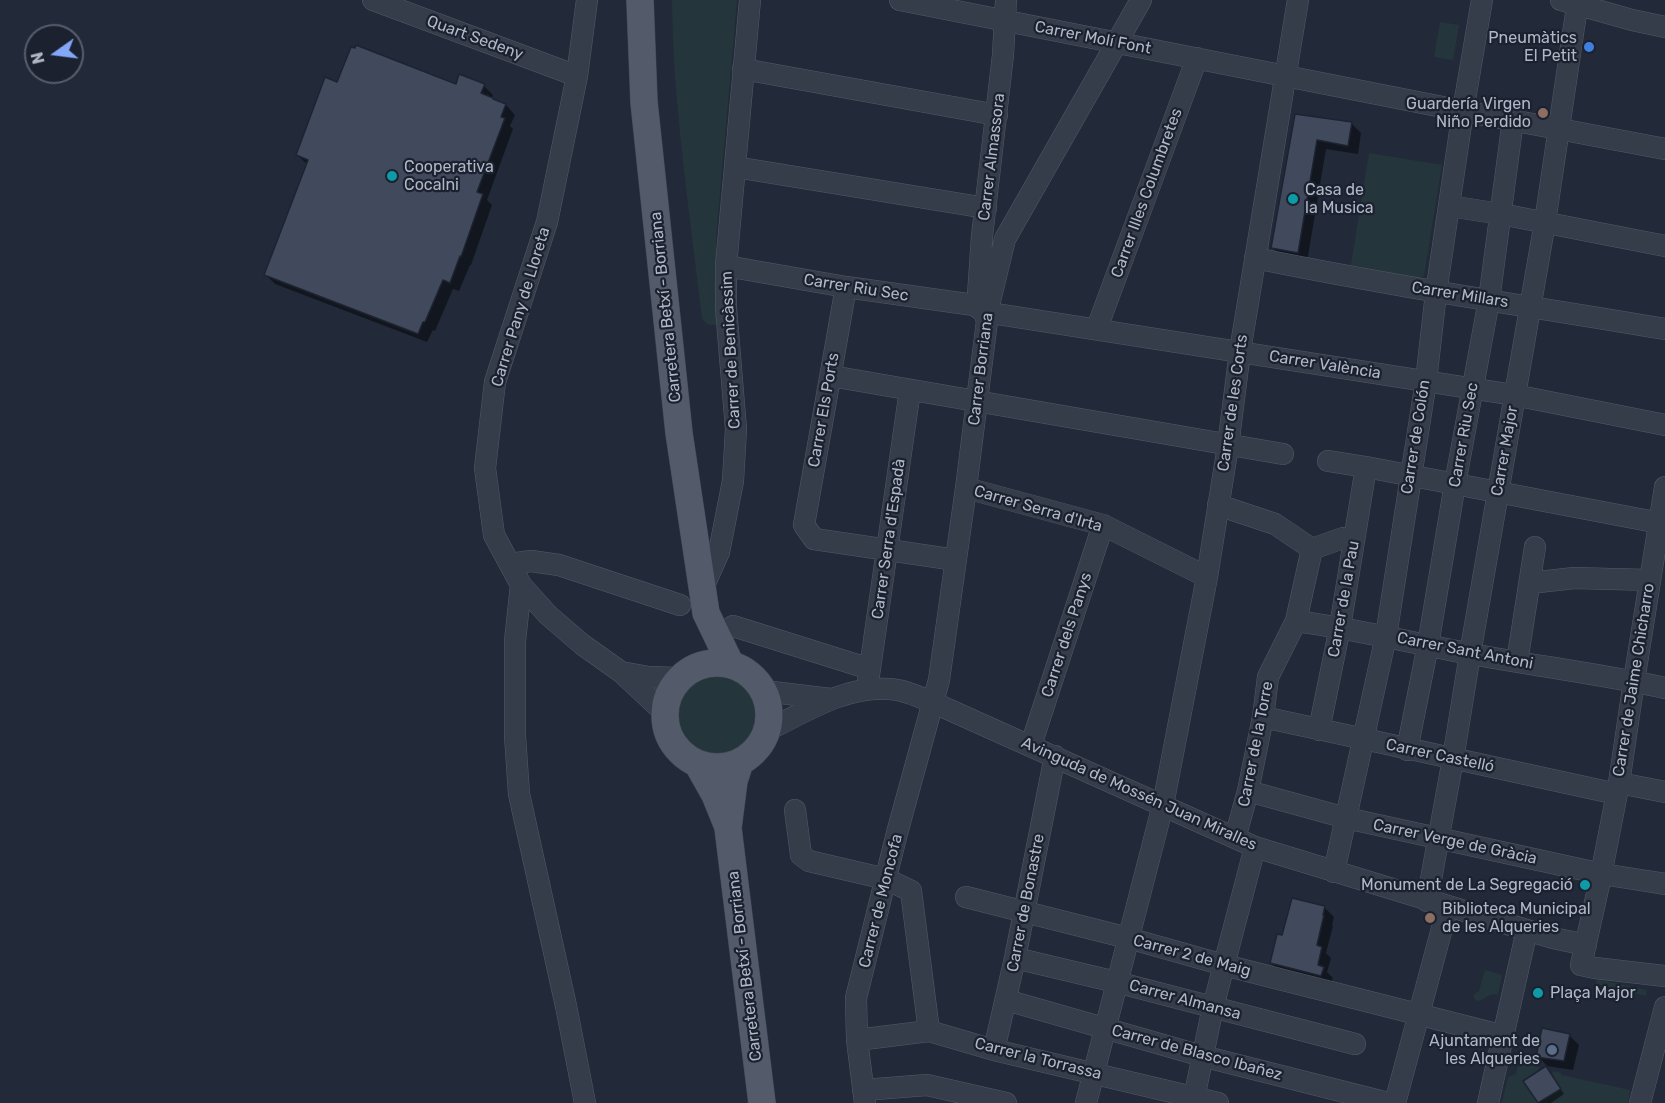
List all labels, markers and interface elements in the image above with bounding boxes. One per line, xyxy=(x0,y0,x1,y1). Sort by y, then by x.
street label: Quart Sedeny xyxy=(424,12,526,64)
street label: Carrer Molí Font xyxy=(1033,17,1153,59)
north arrow xyxy=(24,24,84,84)
place label: Pneumàtics El Petit xyxy=(1488,28,1577,66)
marker: Pneumàtics El Petit xyxy=(1582,40,1596,54)
text: N xyxy=(27,50,49,66)
street label: Carrer Almassora xyxy=(975,92,1009,222)
place label: Guardería Virgen Niño Perdido xyxy=(1406,94,1531,132)
street label: Carrer Illes Columbretes xyxy=(1107,106,1187,280)
marker: Guardería Virgen Niño Perdido xyxy=(1536,106,1550,120)
place label: Cooperativa Cocalni xyxy=(404,157,494,195)
marker: Cooperativa Cocalni xyxy=(385,169,399,183)
place label: Casa de la Musica xyxy=(1305,180,1374,218)
marker: Casa de la Musica xyxy=(1286,192,1300,206)
street label: Carretera Betxí - Borriana xyxy=(646,211,686,403)
street label: Carrer Pany de Lloreta xyxy=(488,225,554,389)
street label: Carrer Riu Sec xyxy=(802,270,910,306)
street label: Carrer de Benicàssim xyxy=(717,271,745,429)
street label: Carrer Millars xyxy=(1410,278,1510,312)
street label: Carrer Borriana xyxy=(965,311,997,427)
street label: Carrer de les Corts xyxy=(1214,333,1252,473)
street label: Carrer València xyxy=(1268,347,1382,383)
street label: Carrer Els Ports xyxy=(804,351,844,469)
street label: Carrer de Colón xyxy=(1397,378,1435,496)
street label: Carrer Riu Sec xyxy=(1445,381,1483,489)
street label: Carrer Major xyxy=(1488,404,1522,498)
street label: Carrer Serra d'Espadà xyxy=(868,458,910,620)
street label: Carrer Serra d'Irta xyxy=(972,481,1104,537)
street label: Carrer de la Pau xyxy=(1324,539,1364,659)
street label: Carrer dels Panys xyxy=(1038,570,1096,700)
street label: Carrer de Jaime Chicharro xyxy=(1609,582,1659,778)
street label: Carrer Sant Antoni xyxy=(1395,628,1535,674)
street label: Carrer de la Torre xyxy=(1234,680,1278,808)
street label: Avinguda de Mossén Juan Miralles xyxy=(1018,733,1260,855)
street label: Carrer Castelló xyxy=(1384,735,1496,777)
street label: Carrer Verge de Gràcia xyxy=(1371,815,1539,869)
street label: Carrer de Moncofa xyxy=(855,832,907,970)
street label: Carrer de Bonastre xyxy=(1003,832,1049,974)
street label: Carretera Betxí - Borriana xyxy=(724,870,766,1062)
place label: Monument de La Segregació xyxy=(1361,875,1573,895)
marker: Monument de La Segregació xyxy=(1578,878,1592,892)
place label: Biblioteca Municipal de les Alqueries xyxy=(1442,899,1591,937)
marker: Biblioteca Municipal de les Alqueries xyxy=(1423,911,1437,925)
street label: Carrer 2 de Maig xyxy=(1131,931,1253,981)
street label: Carrer Almansa xyxy=(1127,976,1243,1024)
place label: Plaça Major xyxy=(1550,983,1636,1003)
marker: Plaça Major xyxy=(1531,986,1545,1000)
street label: Carrer de Blasco Ibañez xyxy=(1110,1021,1284,1085)
place label: Ajuntament de les Alqueries xyxy=(1429,1031,1540,1069)
street label: Carrer la Torrassa xyxy=(973,1034,1103,1084)
marker: Ajuntament de les Alqueries xyxy=(1545,1043,1559,1057)

